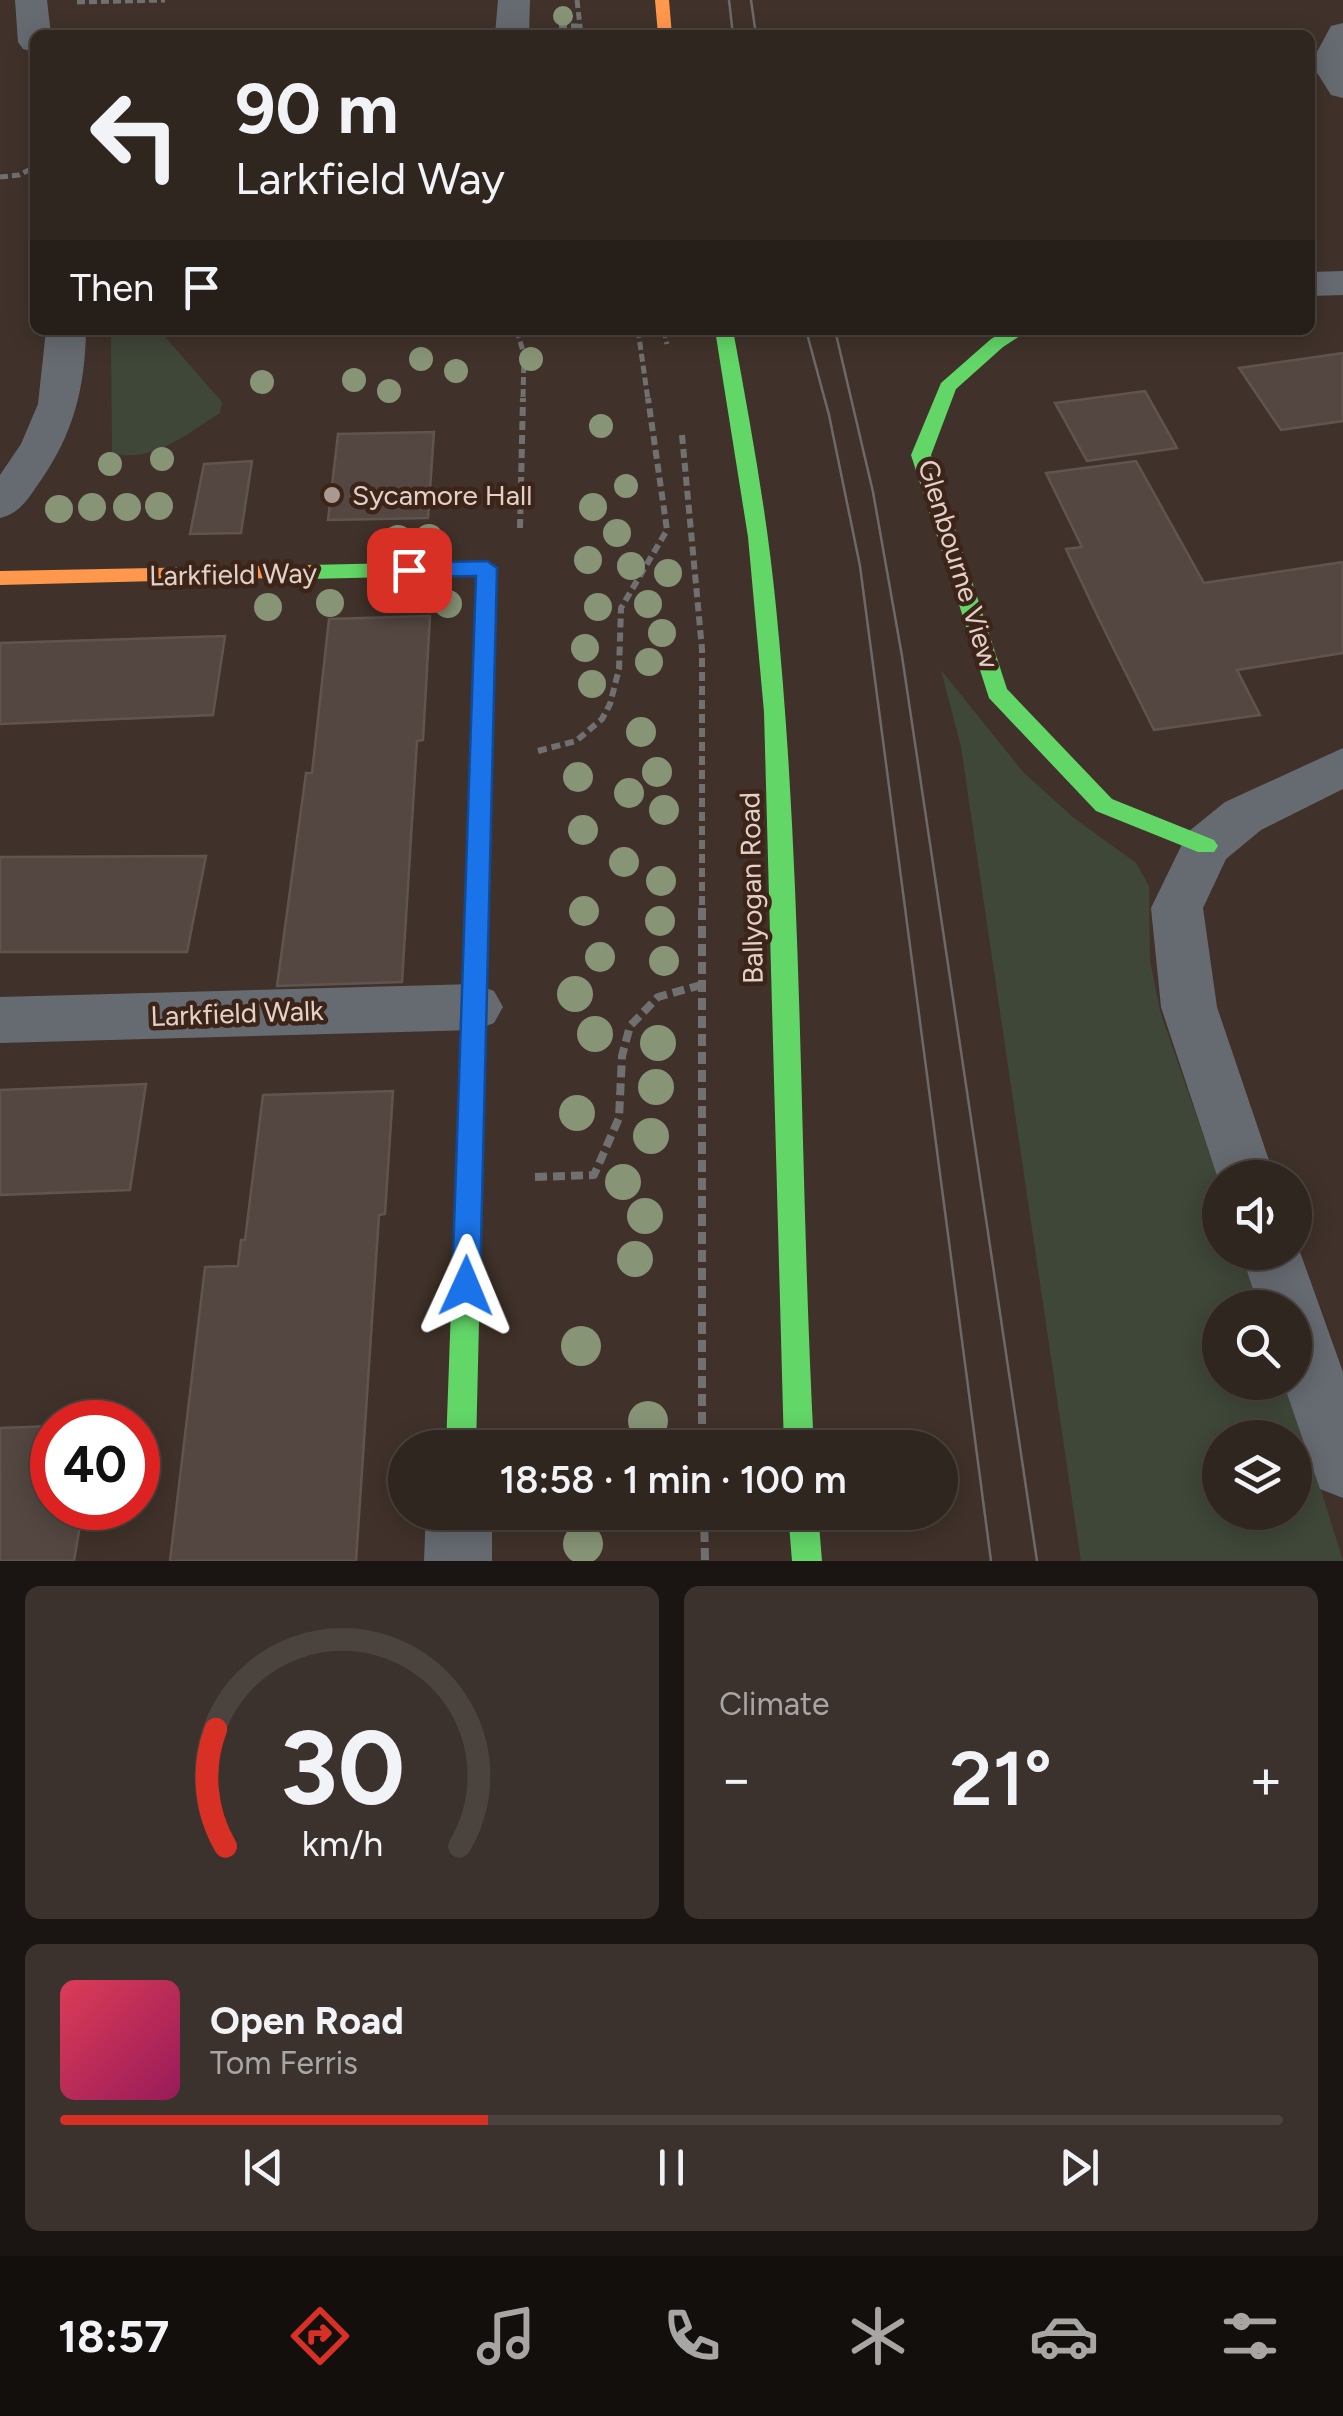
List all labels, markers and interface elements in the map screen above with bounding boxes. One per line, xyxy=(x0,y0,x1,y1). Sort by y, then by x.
text: 90 m xyxy=(235,66,399,151)
icon: left xyxy=(70,70,200,200)
text: Larkfield Way xyxy=(235,151,505,205)
icon: arrive xyxy=(174,260,229,315)
text: Then xyxy=(70,265,154,311)
street label: Glenbourne View xyxy=(911,455,1007,673)
place label: Sycamore Hall xyxy=(352,478,532,512)
marker: Sycamore Hall xyxy=(321,484,343,506)
pin xyxy=(367,528,452,613)
icon: arrive xyxy=(382,543,437,598)
street label: Larkfield Way xyxy=(149,556,318,592)
street label: Ballyogan Road xyxy=(732,792,770,984)
street label: Larkfield Walk xyxy=(150,993,325,1033)
map controls xyxy=(1202,1160,1312,1530)
button: sound xyxy=(1202,1160,1312,1270)
position arrow xyxy=(414,1234,518,1338)
button: search xyxy=(1202,1290,1312,1400)
speed limit sign: 40 xyxy=(30,1400,160,1530)
button: layers xyxy=(1202,1420,1312,1530)
text: 18:58 · 1 min · 100 m xyxy=(499,1457,847,1503)
text: Climate xyxy=(719,1685,830,1723)
text: 30 xyxy=(279,1705,405,1830)
text: 21° xyxy=(950,1734,1052,1824)
text: − xyxy=(719,1746,753,1812)
text: + xyxy=(1249,1746,1283,1812)
text: km/h xyxy=(301,1822,383,1865)
text: Open Road xyxy=(210,1998,404,2044)
text: Tom Ferris xyxy=(210,2044,358,2082)
icon: previous xyxy=(236,2140,291,2195)
icon: pause xyxy=(644,2140,699,2195)
icon: next xyxy=(1052,2140,1107,2195)
icon: directions xyxy=(285,2301,355,2371)
icon: music xyxy=(471,2301,541,2371)
icon: phone xyxy=(657,2301,727,2371)
icon: climate xyxy=(843,2301,913,2371)
icon: car xyxy=(1029,2301,1099,2371)
icon: filters xyxy=(1215,2301,1285,2371)
text: 18:57 xyxy=(58,2309,169,2363)

